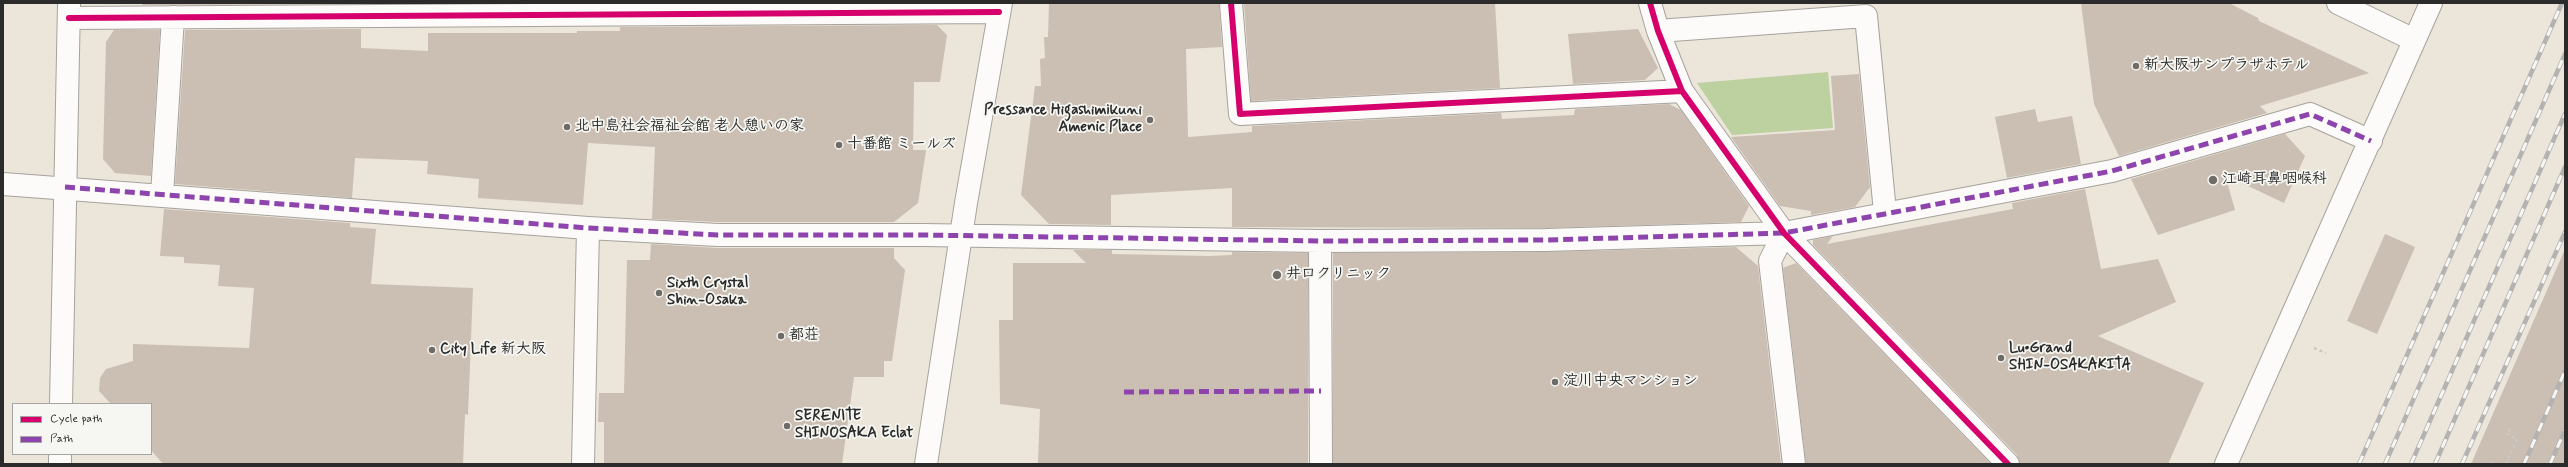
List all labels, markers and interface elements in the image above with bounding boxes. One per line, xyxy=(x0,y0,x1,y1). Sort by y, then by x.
place label: 新大阪サンプラザホテル xyxy=(2144,57,2309,75)
marker: 新大阪サンプラザホテル xyxy=(2131,61,2141,71)
place label: Pressance Higashimikuni Amenic Place xyxy=(984,102,1142,137)
marker: Pressance Higashimikuni Amenic Place xyxy=(1145,115,1155,125)
place label: 北中島社会福祉会館 老人憩いの家 xyxy=(575,118,804,136)
marker: 北中島社会福祉会館 老人憩いの家 xyxy=(562,122,572,132)
place label: 十番館 ミールズ xyxy=(847,136,956,154)
marker: 十番館 ミールズ xyxy=(834,140,844,150)
place label: 江崎耳鼻咽喉科 xyxy=(2222,171,2327,189)
marker: 江崎耳鼻咽喉科 xyxy=(2207,174,2219,186)
place label: 井口クリニック xyxy=(1286,266,1391,284)
marker: 井口クリニック xyxy=(1271,269,1283,281)
place label: Sixth Crystal Shin-Osaka xyxy=(667,275,748,310)
marker: Sixth Crystal Shin-Osaka xyxy=(654,288,664,298)
place label: 都荘 xyxy=(789,327,819,345)
marker: 都荘 xyxy=(776,331,786,341)
place label: Lu•Grand SHIN-OSAKAKITA xyxy=(2009,340,2131,375)
place label: City Life 新大阪 xyxy=(440,341,546,359)
marker: City Life 新大阪 xyxy=(427,345,437,355)
marker: Lu•Grand SHIN-OSAKAKITA xyxy=(1996,353,2006,363)
place label: 淀川中央マンション xyxy=(1563,373,1698,391)
marker: 淀川中央マンション xyxy=(1550,377,1560,387)
legend xyxy=(12,403,152,455)
place label: SERENITE SHINOSAKA Eclat xyxy=(795,408,913,443)
text: Cycle path xyxy=(50,411,102,427)
marker: SERENITE SHINOSAKA Eclat xyxy=(782,421,792,431)
text: Path xyxy=(50,431,73,447)

